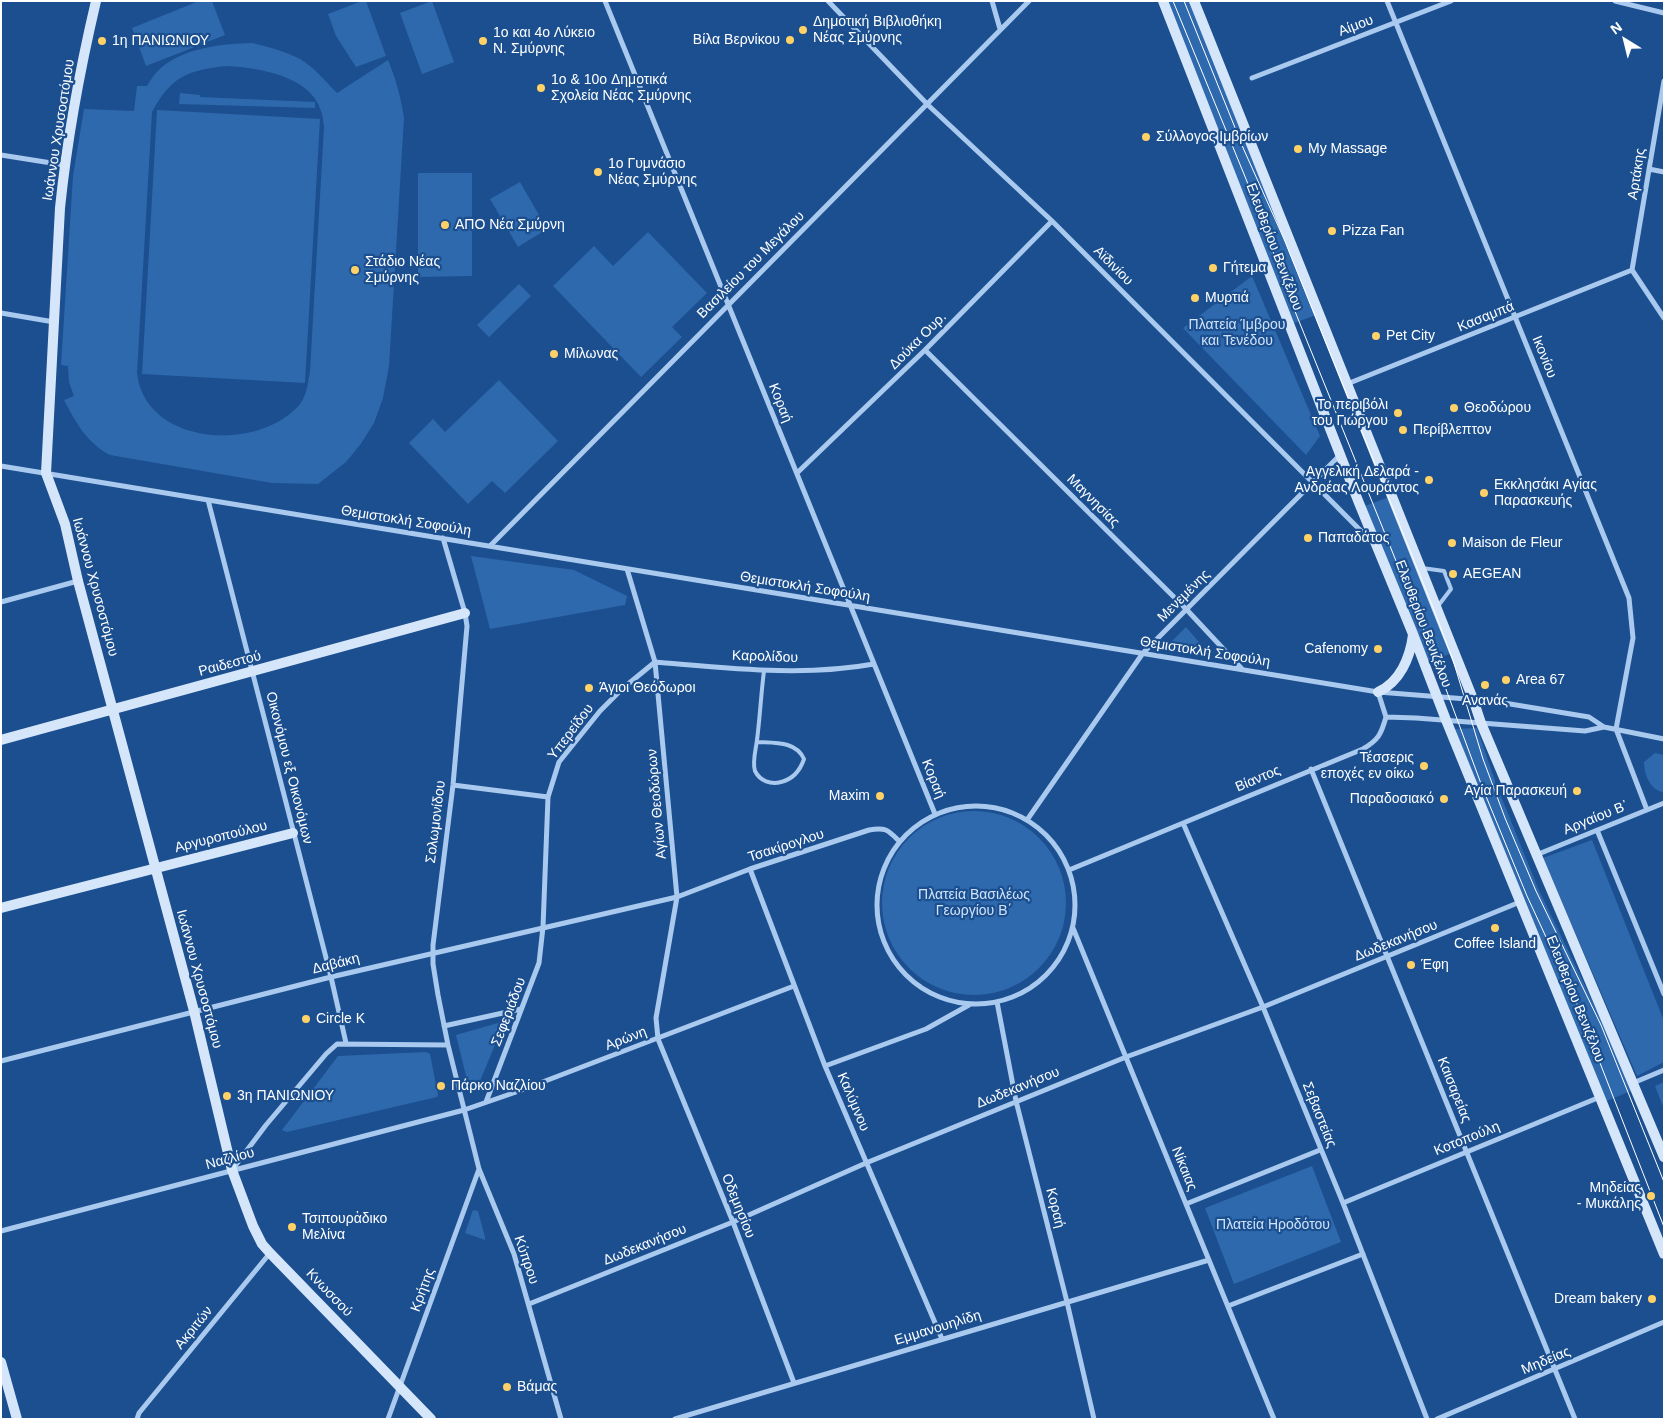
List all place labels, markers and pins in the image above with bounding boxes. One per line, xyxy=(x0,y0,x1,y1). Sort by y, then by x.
place label: Δημοτική Βιβλιοθήκη Νέας Σμύρνης xyxy=(813,14,942,46)
marker: Δημοτική Βιβλιοθήκη Νέας Σμύρνης xyxy=(797,24,809,36)
place label: 1ο και 4ο Λύκειο Ν. Σμύρνης xyxy=(493,25,595,58)
place label: Βίλα Βερνίκου xyxy=(693,32,780,48)
place label: 1η ΠΑΝΙΩΝΙΟΥ xyxy=(112,33,209,49)
marker: Βίλα Βερνίκου xyxy=(784,34,796,46)
marker: 1η ΠΑΝΙΩΝΙΟΥ xyxy=(96,35,108,47)
marker: 1ο και 4ο Λύκειο Ν. Σμύρνης xyxy=(477,35,489,47)
place label: 1ο & 10ο Δημοτικά Σχολεία Νέας Σμύρνης xyxy=(551,72,691,104)
marker: 1ο & 10ο Δημοτικά Σχολεία Νέας Σμύρνης xyxy=(535,82,547,94)
place label: Σύλλογος Ιμβρίων xyxy=(1156,129,1268,145)
marker: Σύλλογος Ιμβρίων xyxy=(1140,131,1152,143)
place label: My Massage xyxy=(1308,141,1387,157)
marker: My Massage xyxy=(1292,143,1304,155)
place label: 1ο Γυμνάσιο Νέας Σμύρνης xyxy=(608,156,697,188)
marker: 1ο Γυμνάσιο Νέας Σμύρνης xyxy=(592,166,604,178)
place label: ΑΠΟ Νέα Σμύρνη xyxy=(455,217,565,233)
marker: ΑΠΟ Νέα Σμύρνη xyxy=(439,219,451,231)
place label: Pizza Fan xyxy=(1342,223,1404,239)
marker: Pizza Fan xyxy=(1326,225,1338,237)
place label: Στάδιο Νέας Σμύρνης xyxy=(365,254,440,286)
place label: Γήτεμα xyxy=(1223,260,1266,276)
marker: Γήτεμα xyxy=(1207,262,1219,274)
marker: Στάδιο Νέας Σμύρνης xyxy=(349,264,361,276)
place label: Μυρτιά xyxy=(1205,290,1249,306)
marker: Μυρτιά xyxy=(1189,292,1201,304)
place label: Pet City xyxy=(1386,328,1435,344)
marker: Pet City xyxy=(1370,330,1382,342)
place label: Μίλωνας xyxy=(564,346,618,362)
marker: Μίλωνας xyxy=(548,348,560,360)
place label: Το περιβόλι του Γιώργου xyxy=(1312,397,1388,430)
place label: Θεοδώρου xyxy=(1464,400,1531,416)
marker: Θεοδώρου xyxy=(1448,402,1460,414)
marker: Το περιβόλι του Γιώργου xyxy=(1392,407,1404,419)
place label: Περίβλεπτον xyxy=(1413,422,1491,438)
marker: Περίβλεπτον xyxy=(1397,424,1409,436)
place label: Αγγελική Δελαρά - Ανδρέας Λουράντος xyxy=(1294,464,1419,497)
marker: Αγγελική Δελαρά - Ανδρέας Λουράντος xyxy=(1423,474,1435,486)
place label: Εκκλησάκι Αγίας Παρασκευής xyxy=(1494,477,1597,510)
marker: Εκκλησάκι Αγίας Παρασκευής xyxy=(1478,487,1490,499)
place label: Παπαδάτος xyxy=(1318,530,1390,546)
marker: Παπαδάτος xyxy=(1302,532,1314,544)
place label: Maison de Fleur xyxy=(1462,535,1562,551)
marker: Maison de Fleur xyxy=(1446,537,1458,549)
place label: AEGEAN xyxy=(1463,566,1521,582)
marker: AEGEAN xyxy=(1447,568,1459,580)
place label: Cafenomy xyxy=(1304,641,1368,657)
marker: Cafenomy xyxy=(1372,643,1384,655)
place label: Area 67 xyxy=(1516,672,1565,688)
marker: Area 67 xyxy=(1500,674,1512,686)
marker: Ανανάς xyxy=(1479,679,1491,691)
place label: Άγιοι Θεόδωροι xyxy=(599,680,695,696)
marker: Άγιοι Θεόδωροι xyxy=(583,682,595,694)
place label: Ανανάς xyxy=(1462,693,1508,709)
place label: Τέσσερις εποχές εν οίκω xyxy=(1321,750,1414,782)
marker: Τέσσερις εποχές εν οίκω xyxy=(1418,760,1430,772)
place label: Αγία Παρασκευή xyxy=(1464,783,1567,799)
marker: Αγία Παρασκευή xyxy=(1571,785,1583,797)
place label: Maxim xyxy=(829,788,870,804)
marker: Maxim xyxy=(874,790,886,802)
place label: Παραδοσιακό xyxy=(1350,791,1434,807)
marker: Παραδοσιακό xyxy=(1438,793,1450,805)
marker: Coffee Island xyxy=(1489,922,1501,934)
place label: Coffee Island xyxy=(1454,936,1536,952)
place label: Έφη xyxy=(1421,957,1449,973)
marker: Έφη xyxy=(1405,959,1417,971)
place label: Circle K xyxy=(316,1011,365,1027)
marker: Circle K xyxy=(300,1013,312,1025)
place label: Πάρκο Ναζλίου xyxy=(451,1078,546,1094)
marker: Πάρκο Ναζλίου xyxy=(435,1080,447,1092)
place label: 3η ΠΑΝΙΩΝΙΟΥ xyxy=(237,1088,334,1104)
marker: 3η ΠΑΝΙΩΝΙΟΥ xyxy=(221,1090,233,1102)
place label: Μηδείας - Μυκάλης xyxy=(1577,1180,1641,1212)
marker: Μηδείας - Μυκάλης xyxy=(1645,1190,1657,1202)
place label: Τσιπουρἁδικο Μελίνα xyxy=(302,1211,387,1244)
marker: Τσιπουρἁδικο Μελίνα xyxy=(286,1221,298,1233)
place label: Dream bakery xyxy=(1554,1291,1642,1307)
marker: Dream bakery xyxy=(1646,1293,1658,1305)
place label: Βάμας xyxy=(517,1379,557,1395)
marker: Βάμας xyxy=(501,1381,513,1393)

